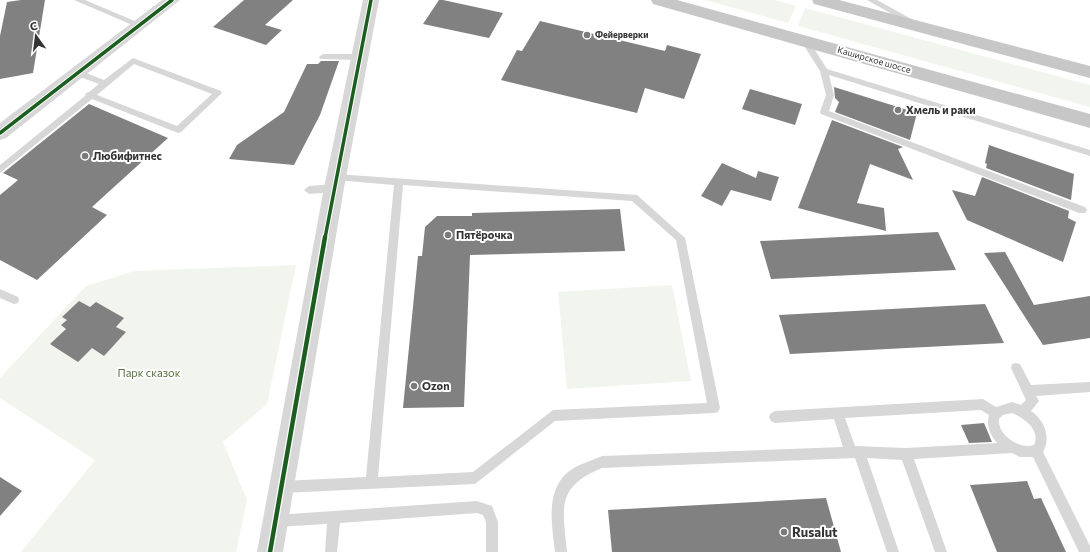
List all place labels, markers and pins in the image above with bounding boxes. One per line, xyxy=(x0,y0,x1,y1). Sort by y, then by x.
place label: Фейерверки xyxy=(595,29,648,40)
marker: Фейерверки xyxy=(582,30,592,40)
place label: Хмель и раки xyxy=(906,103,976,116)
marker: Хмель и раки xyxy=(893,105,903,115)
place label: Любифитнес xyxy=(93,149,162,162)
marker: Любифитнес xyxy=(80,151,90,161)
place label: Пятёрочка xyxy=(456,228,513,241)
marker: Пятёрочка xyxy=(443,230,453,240)
place label: Ozon xyxy=(422,379,450,392)
marker: Ozon xyxy=(409,381,419,391)
place label: Rusalut xyxy=(792,524,838,540)
marker: Rusalut xyxy=(779,527,789,537)

